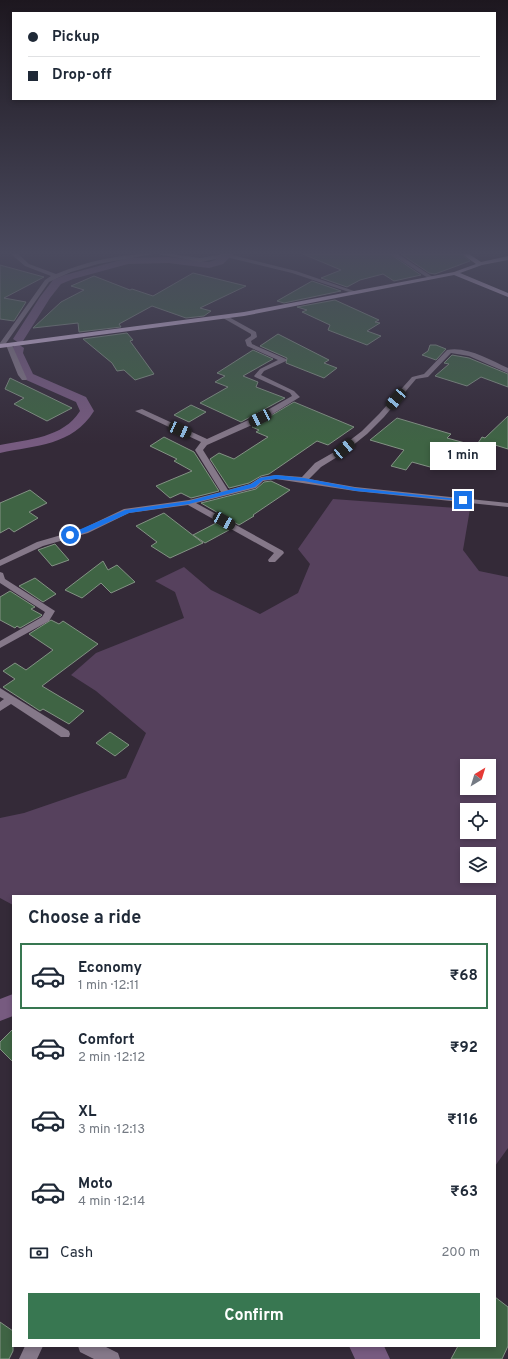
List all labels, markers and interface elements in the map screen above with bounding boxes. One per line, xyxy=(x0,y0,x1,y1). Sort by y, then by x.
text: Pickup xyxy=(52,28,100,47)
text: Drop-off xyxy=(52,66,112,85)
car xyxy=(384,386,408,412)
car xyxy=(247,407,273,429)
car xyxy=(167,420,193,440)
car xyxy=(331,437,357,461)
callout: 1 min xyxy=(430,442,496,470)
text: 1 min xyxy=(447,448,479,464)
route end xyxy=(454,491,472,509)
car xyxy=(211,510,237,532)
route start xyxy=(61,526,79,544)
north arrow xyxy=(460,759,496,795)
map controls xyxy=(460,759,496,883)
button: locate xyxy=(460,803,496,839)
button: layers xyxy=(460,847,496,883)
text: Choose a ride xyxy=(28,907,141,930)
icon: car xyxy=(30,958,66,994)
text: Economy xyxy=(78,959,142,978)
text: ₹68 xyxy=(449,967,478,986)
text: 1 min · 12:11 xyxy=(78,978,139,994)
icon: car xyxy=(30,1030,66,1066)
text: Comfort xyxy=(78,1031,135,1050)
text: ₹92 xyxy=(450,1039,478,1058)
text: 2 min · 12:12 xyxy=(78,1050,145,1066)
icon: car xyxy=(30,1102,66,1138)
text: XL xyxy=(78,1103,96,1122)
text: ₹116 xyxy=(447,1111,478,1130)
text: 3 min · 12:13 xyxy=(78,1122,145,1138)
icon: car xyxy=(30,1174,66,1210)
text: Moto xyxy=(78,1175,113,1194)
text: ₹63 xyxy=(450,1183,478,1202)
text: 4 min · 12:14 xyxy=(78,1194,145,1210)
icon: cash xyxy=(28,1242,50,1264)
text: Cash xyxy=(60,1244,93,1263)
text: 200 m xyxy=(441,1245,480,1261)
button: Confirm xyxy=(28,1293,480,1339)

